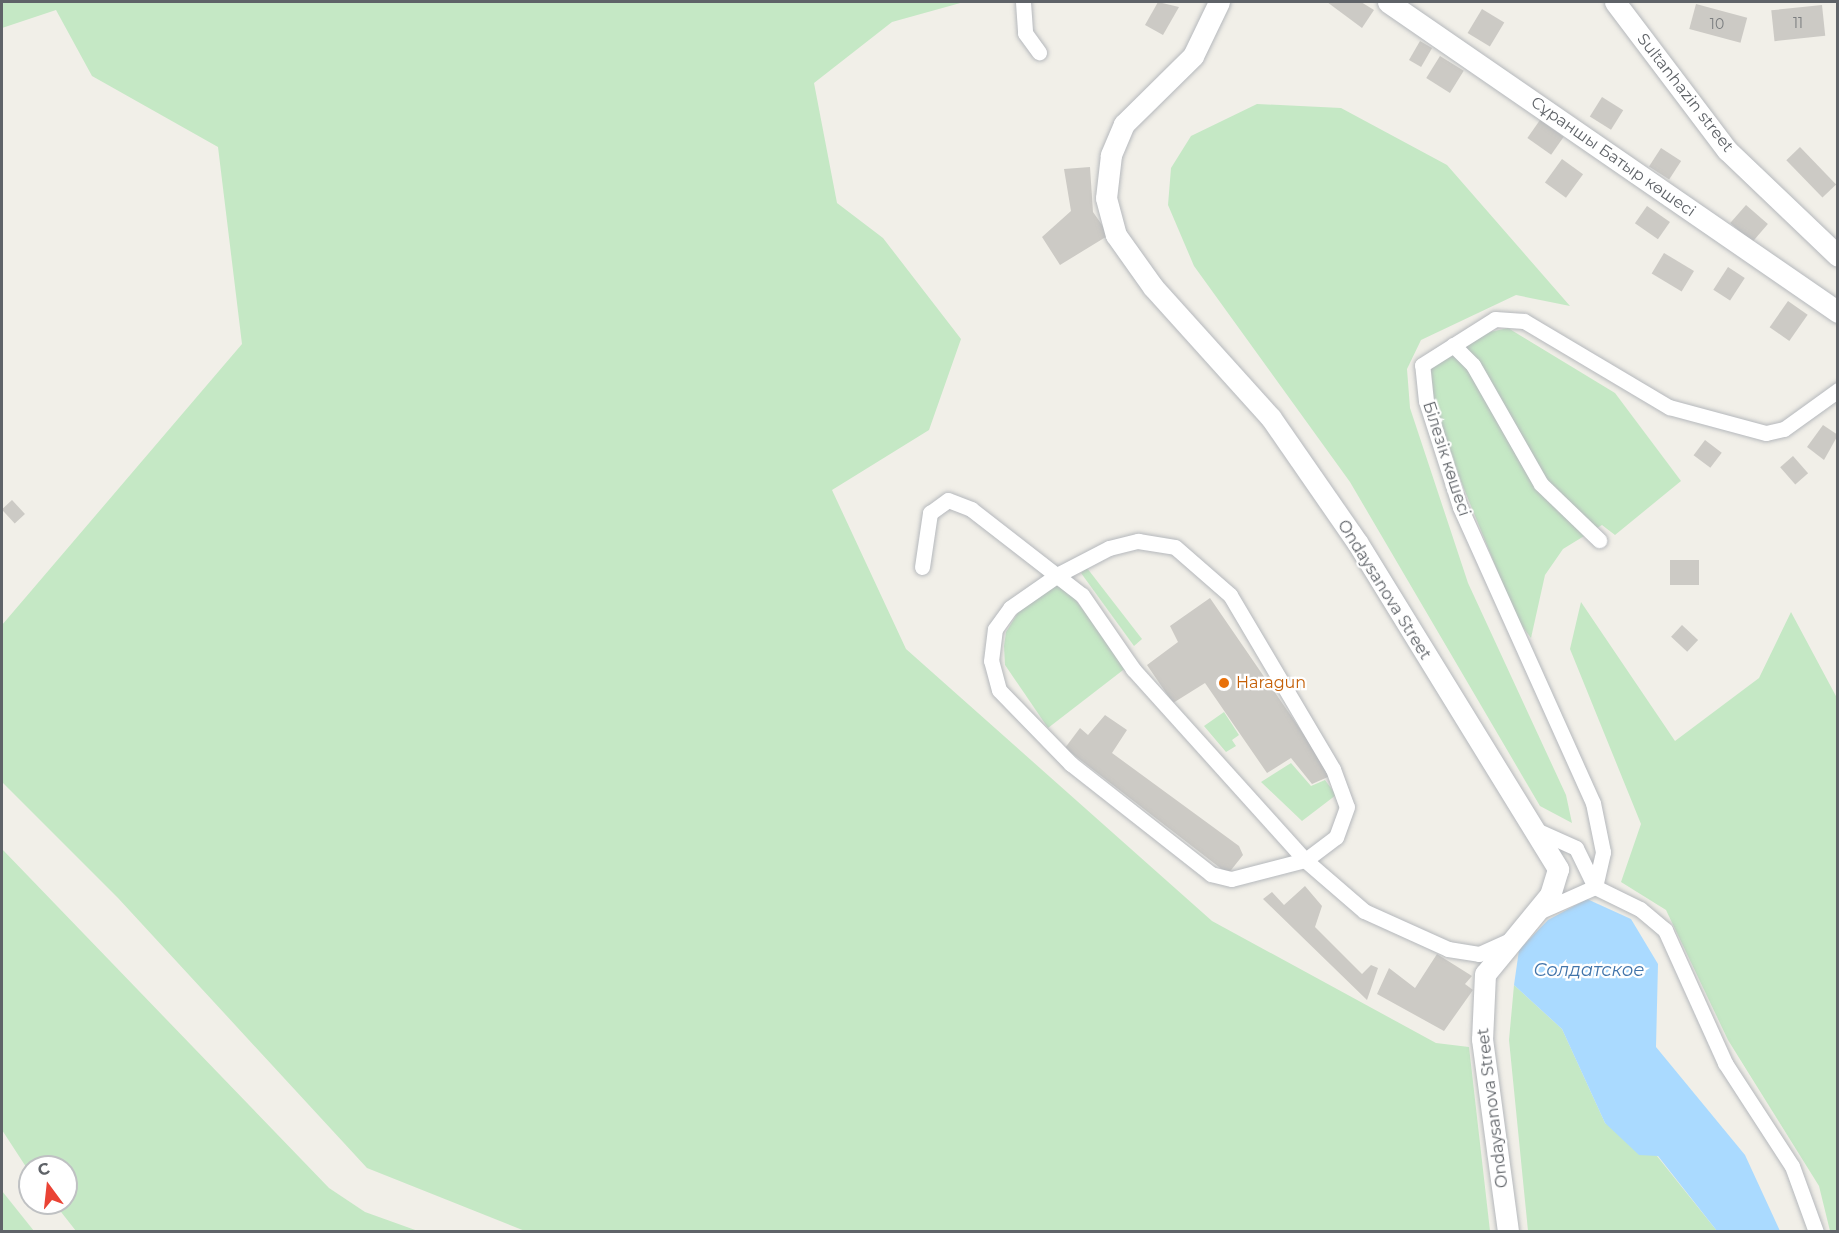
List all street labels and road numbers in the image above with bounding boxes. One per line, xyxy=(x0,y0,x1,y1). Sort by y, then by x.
street label: Sultanhazin street xyxy=(1633,30,1737,156)
street label: Сұраншы Батыр көшесі xyxy=(1527,93,1699,221)
street label: Білезік көшесі xyxy=(1418,399,1474,519)
street label: Ondaysanova Street xyxy=(1333,517,1435,663)
street label: Ondaysanova Street xyxy=(1474,1027,1512,1189)

